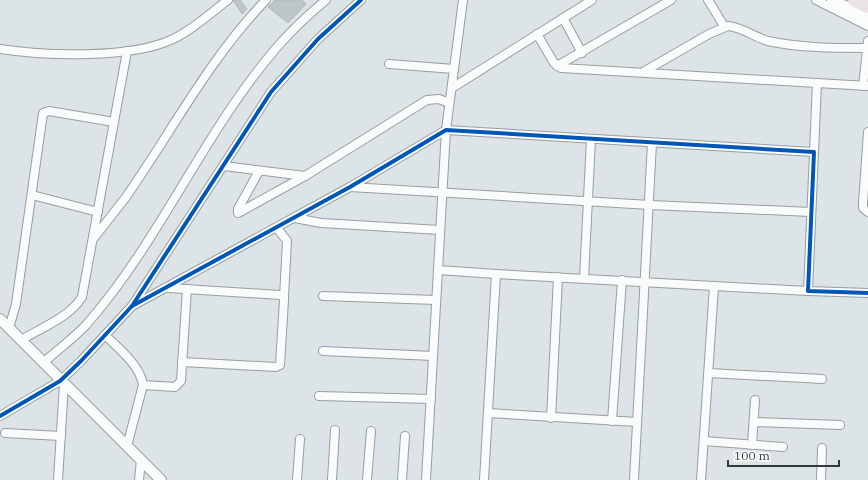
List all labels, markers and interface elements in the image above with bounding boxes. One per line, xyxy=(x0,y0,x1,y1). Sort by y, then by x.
scale bar xyxy=(728,442,839,468)
text: 100 m xyxy=(734,448,770,463)

